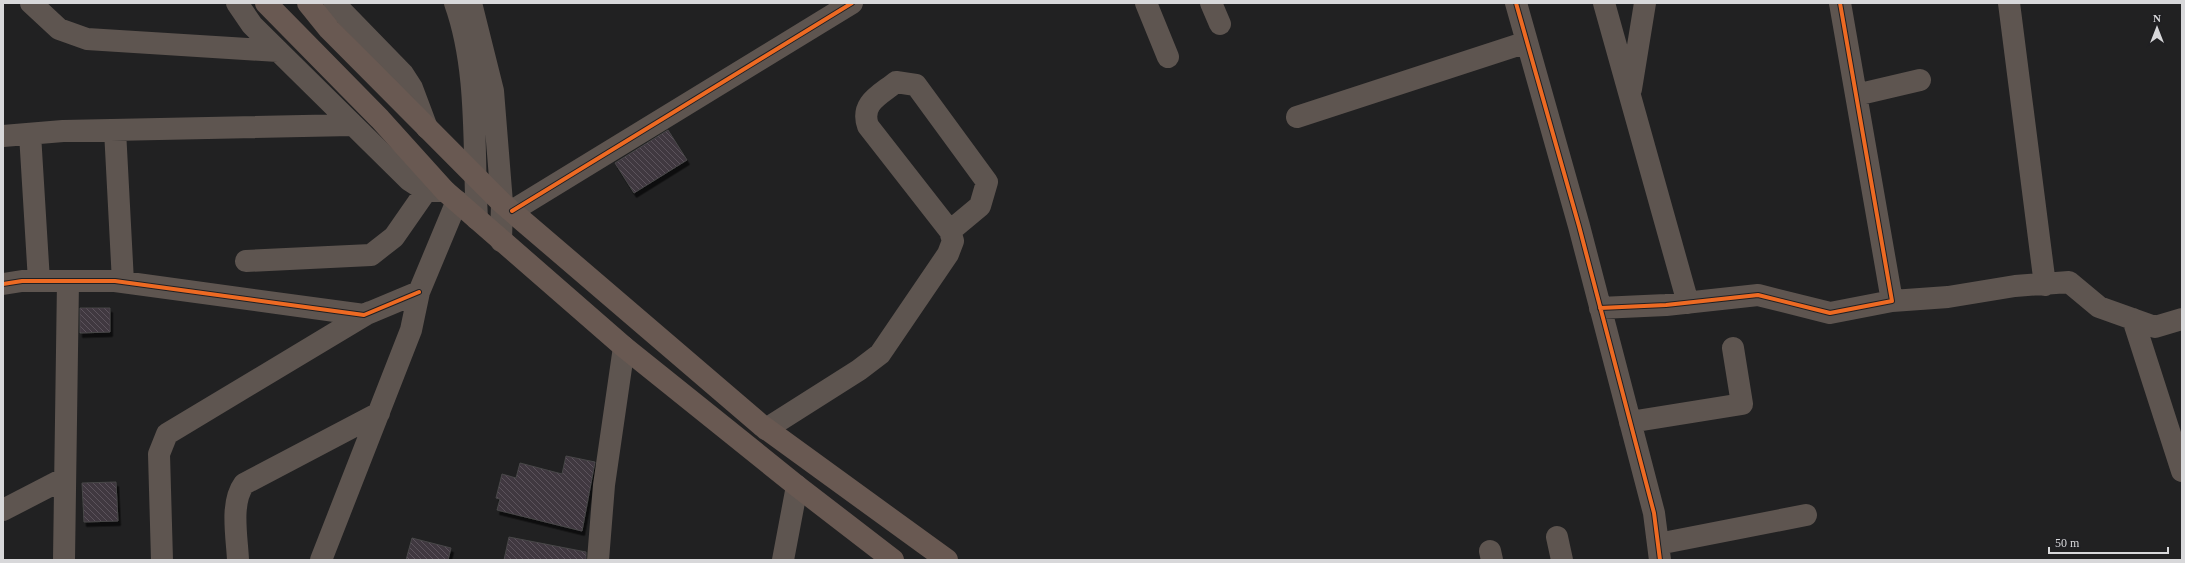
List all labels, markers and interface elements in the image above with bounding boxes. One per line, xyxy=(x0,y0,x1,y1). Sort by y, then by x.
north arrow xyxy=(2137,8,2177,48)
text: N xyxy=(2153,12,2161,24)
scale bar xyxy=(2049,529,2168,555)
text: 50 m xyxy=(2055,536,2080,550)

